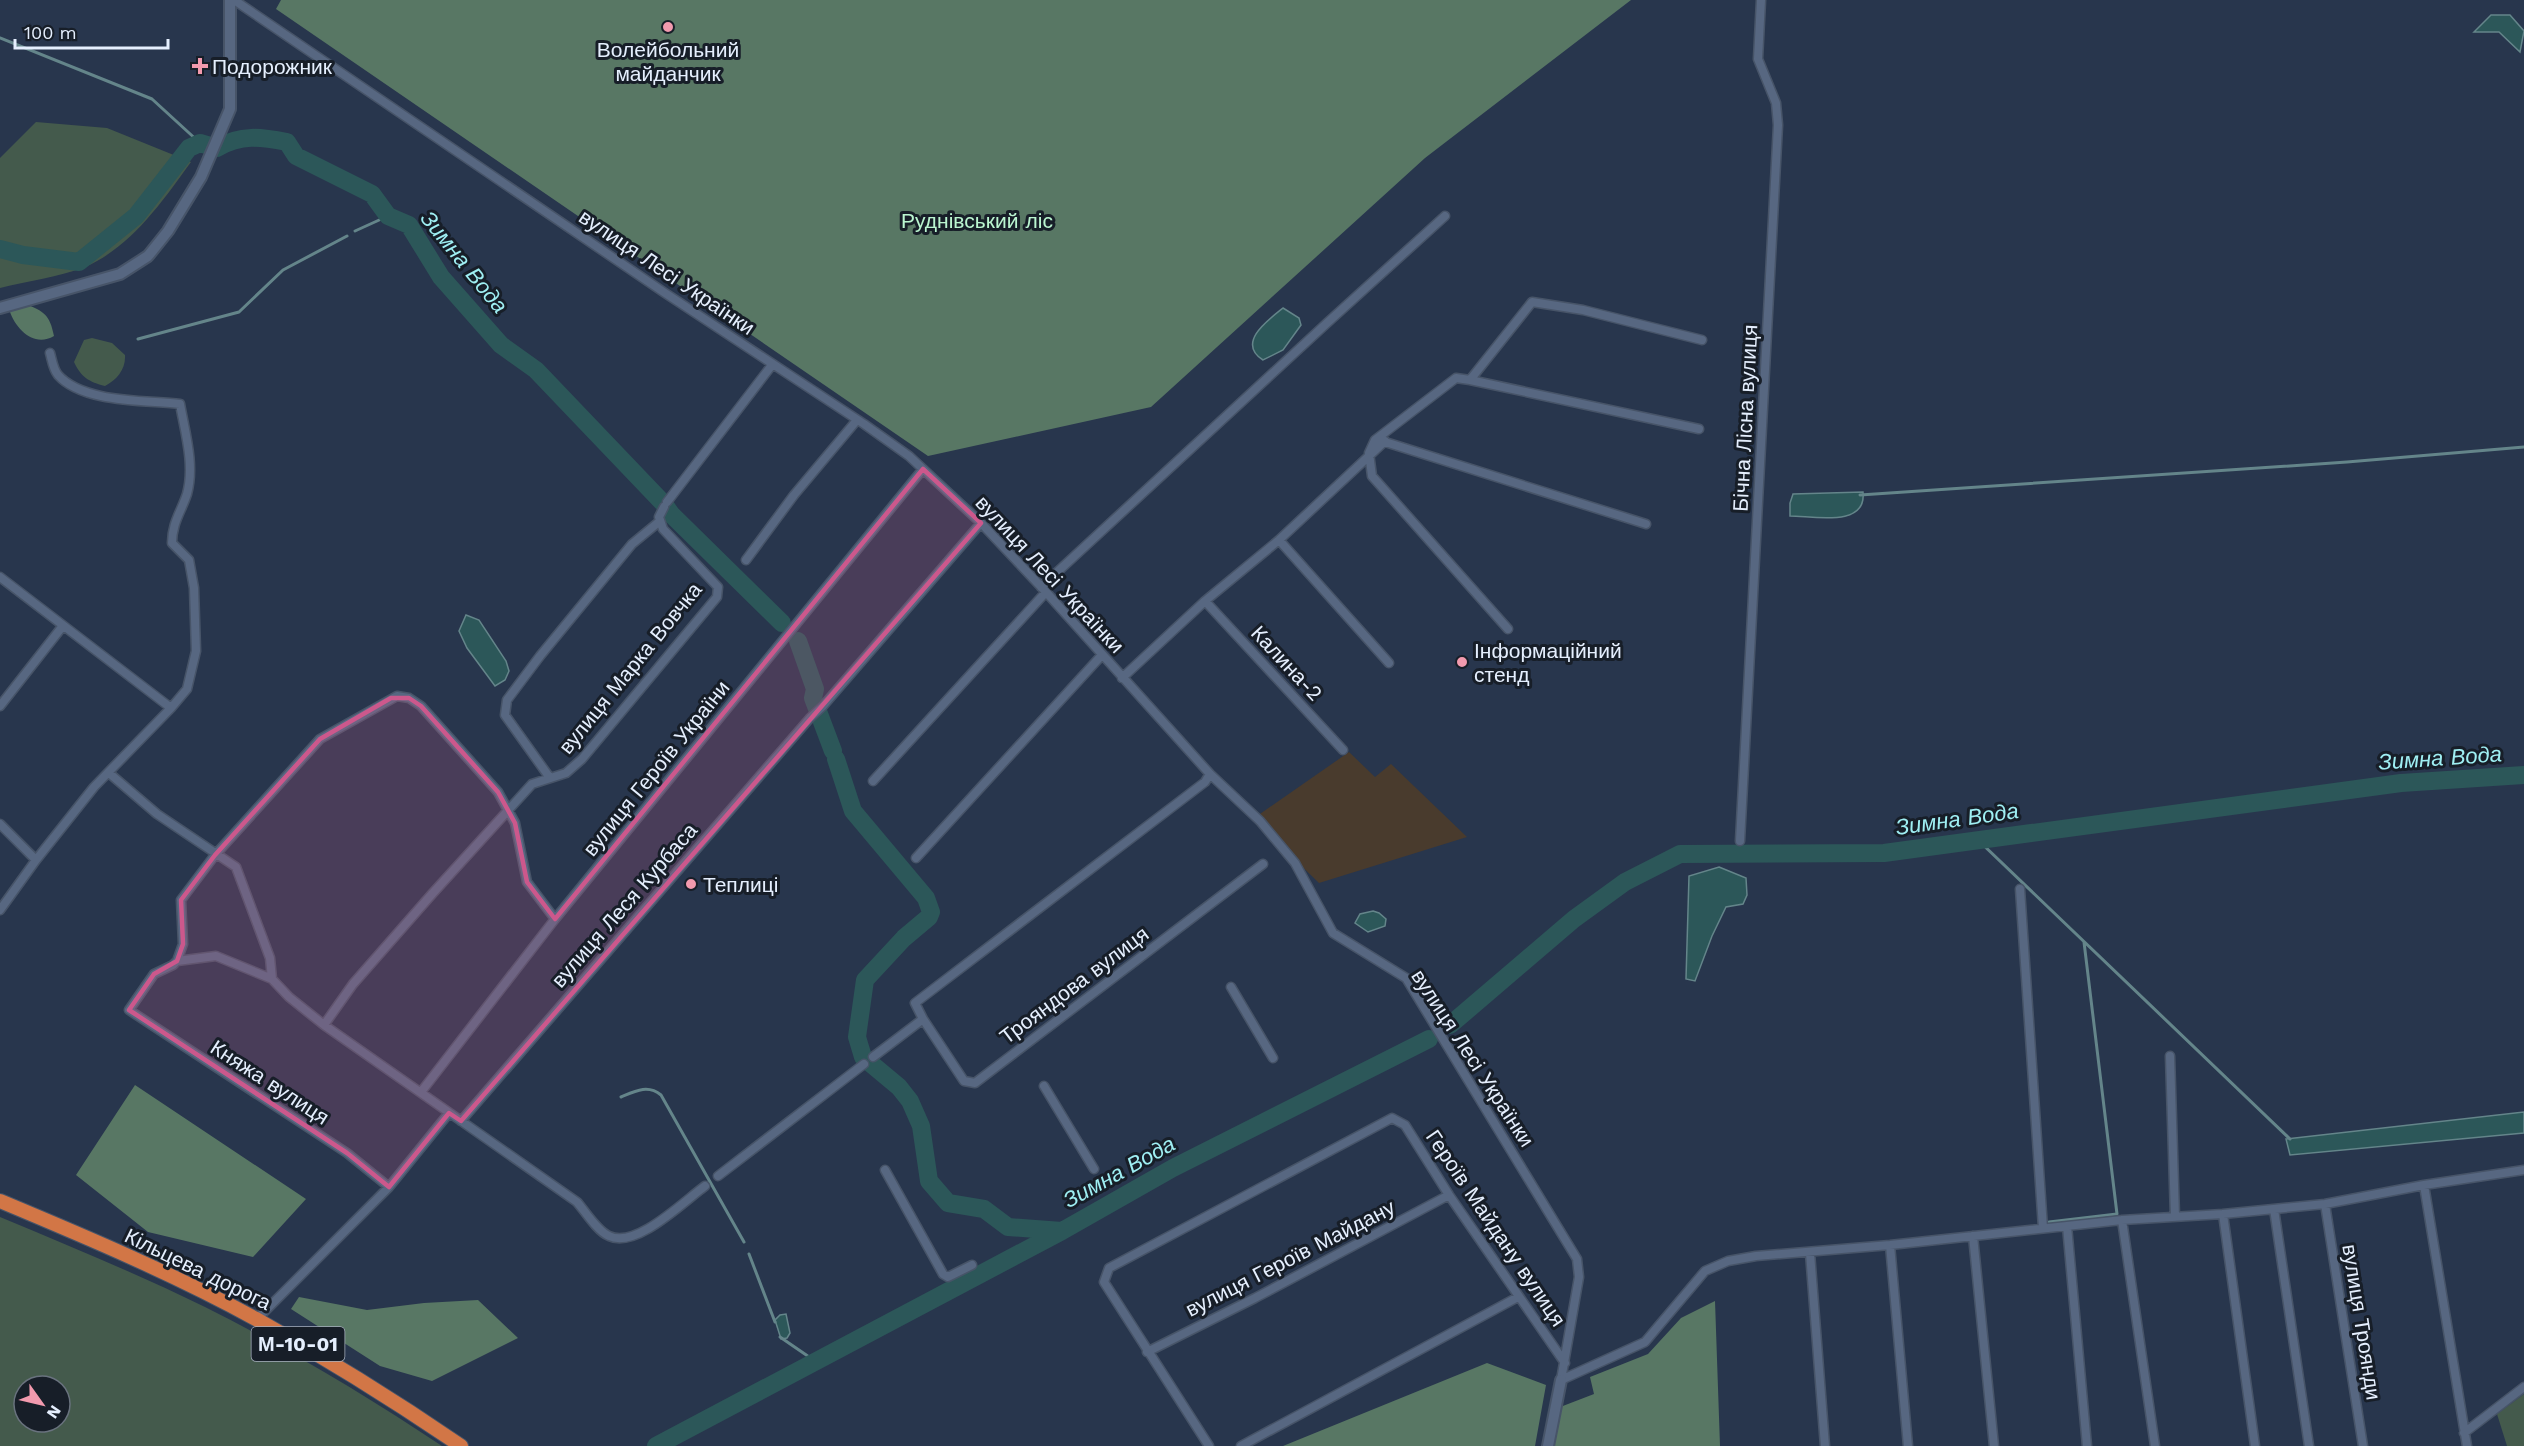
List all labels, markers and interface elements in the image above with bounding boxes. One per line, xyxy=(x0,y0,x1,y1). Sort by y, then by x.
scale bar xyxy=(15,12,168,50)
marker: Волейбольний майданчик xyxy=(661,20,675,34)
text: 100 m xyxy=(24,22,77,43)
place label: Волейбольний майданчик xyxy=(597,37,739,86)
place label: Подорожник xyxy=(212,54,333,79)
marker: Подорожник xyxy=(193,59,207,73)
street label: вулиця Лесі Українки xyxy=(574,204,760,340)
water label: Зимна Вода xyxy=(415,206,513,318)
park label: Руднівський ліс xyxy=(901,208,1053,233)
street label: Бічна Лісна вулиця xyxy=(1728,324,1762,512)
street label: вулиця Лесі Українки xyxy=(970,490,1130,658)
street label: вулиця Марка Вовчка xyxy=(553,577,707,759)
street label: Калина-2 xyxy=(1246,620,1328,706)
place label: Інформаційний стенд xyxy=(1474,638,1622,687)
marker: Інформаційний стенд xyxy=(1455,655,1469,669)
street label: вулиця Героїв України xyxy=(578,675,734,861)
water label: Зимна Вода xyxy=(2377,741,2503,775)
water label: Зимна Вода xyxy=(1894,798,2020,840)
street label: вулиця Леся Курбаса xyxy=(546,818,702,992)
place label: Теплиці xyxy=(703,872,778,897)
marker: Теплиці xyxy=(684,877,698,891)
street label: Трояндова вулиця xyxy=(995,921,1153,1049)
street label: вулиця Лесі Українки xyxy=(1406,965,1540,1151)
street label: Княжа вулиця xyxy=(206,1034,334,1130)
street label: Героїв Майдану вулиця xyxy=(1421,1125,1571,1331)
water label: Зимна Вода xyxy=(1059,1131,1179,1213)
street label: вулиця Героїв Майдану xyxy=(1181,1194,1399,1322)
street label: Кільцева дорога xyxy=(121,1223,275,1315)
street label: вулиця Троянди xyxy=(2337,1242,2387,1402)
road number: М-10-01 xyxy=(252,1327,344,1361)
north arrow xyxy=(12,1374,72,1434)
text: N xyxy=(43,1402,65,1422)

